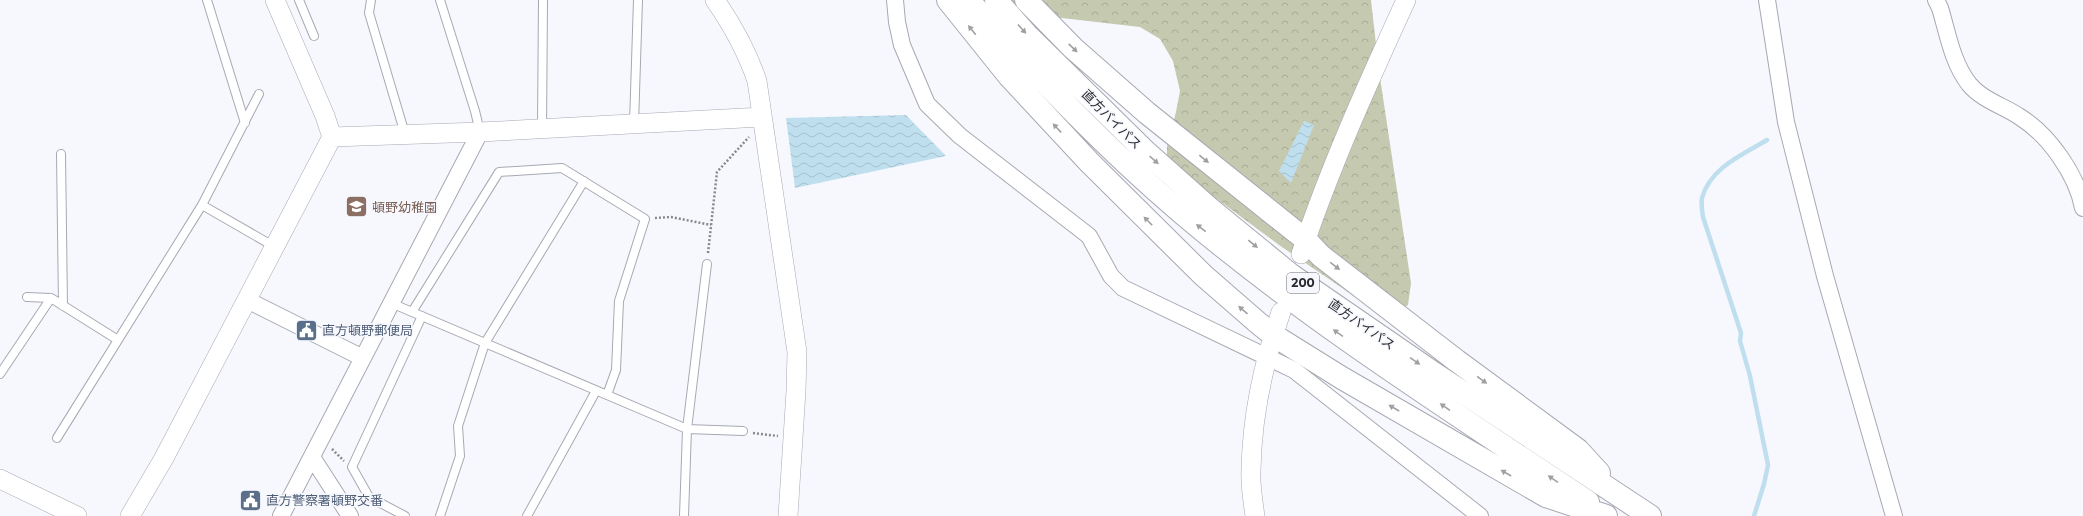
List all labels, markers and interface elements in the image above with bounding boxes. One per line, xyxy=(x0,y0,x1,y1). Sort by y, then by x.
one-way arrow xyxy=(1017,24,1027,34)
one-way arrow xyxy=(967,25,976,35)
one-way arrow xyxy=(1068,43,1078,53)
street label: 直方バイパス xyxy=(1079,86,1145,152)
one-way arrow xyxy=(1052,123,1062,133)
one-way arrow xyxy=(1199,154,1210,163)
one-way arrow xyxy=(1149,155,1160,164)
school or university icon: 頓野幼稚園 xyxy=(343,194,369,220)
place label: 頓野幼稚園 xyxy=(372,199,437,215)
one-way arrow xyxy=(1143,216,1153,226)
one-way arrow xyxy=(1196,224,1207,233)
one-way arrow xyxy=(1248,240,1258,249)
one-way arrow xyxy=(1329,262,1340,270)
road number: 200 xyxy=(1287,273,1319,293)
street label: 直方バイパス xyxy=(1326,295,1398,353)
one-way arrow xyxy=(1237,305,1248,314)
public building icon: 直方頓野郵便局 xyxy=(293,317,319,343)
place label: 直方頓野郵便局 xyxy=(322,322,413,338)
one-way arrow xyxy=(1333,329,1343,337)
one-way arrow xyxy=(1410,357,1421,365)
one-way arrow xyxy=(1477,376,1487,384)
one-way arrow xyxy=(1440,403,1450,411)
one-way arrow xyxy=(1388,404,1400,411)
one-way arrow xyxy=(1500,470,1512,477)
one-way arrow xyxy=(1548,475,1558,483)
public building icon: 直方警察署頓野交番 xyxy=(238,487,264,513)
place label: 直方警察署頓野交番 xyxy=(266,492,383,508)

